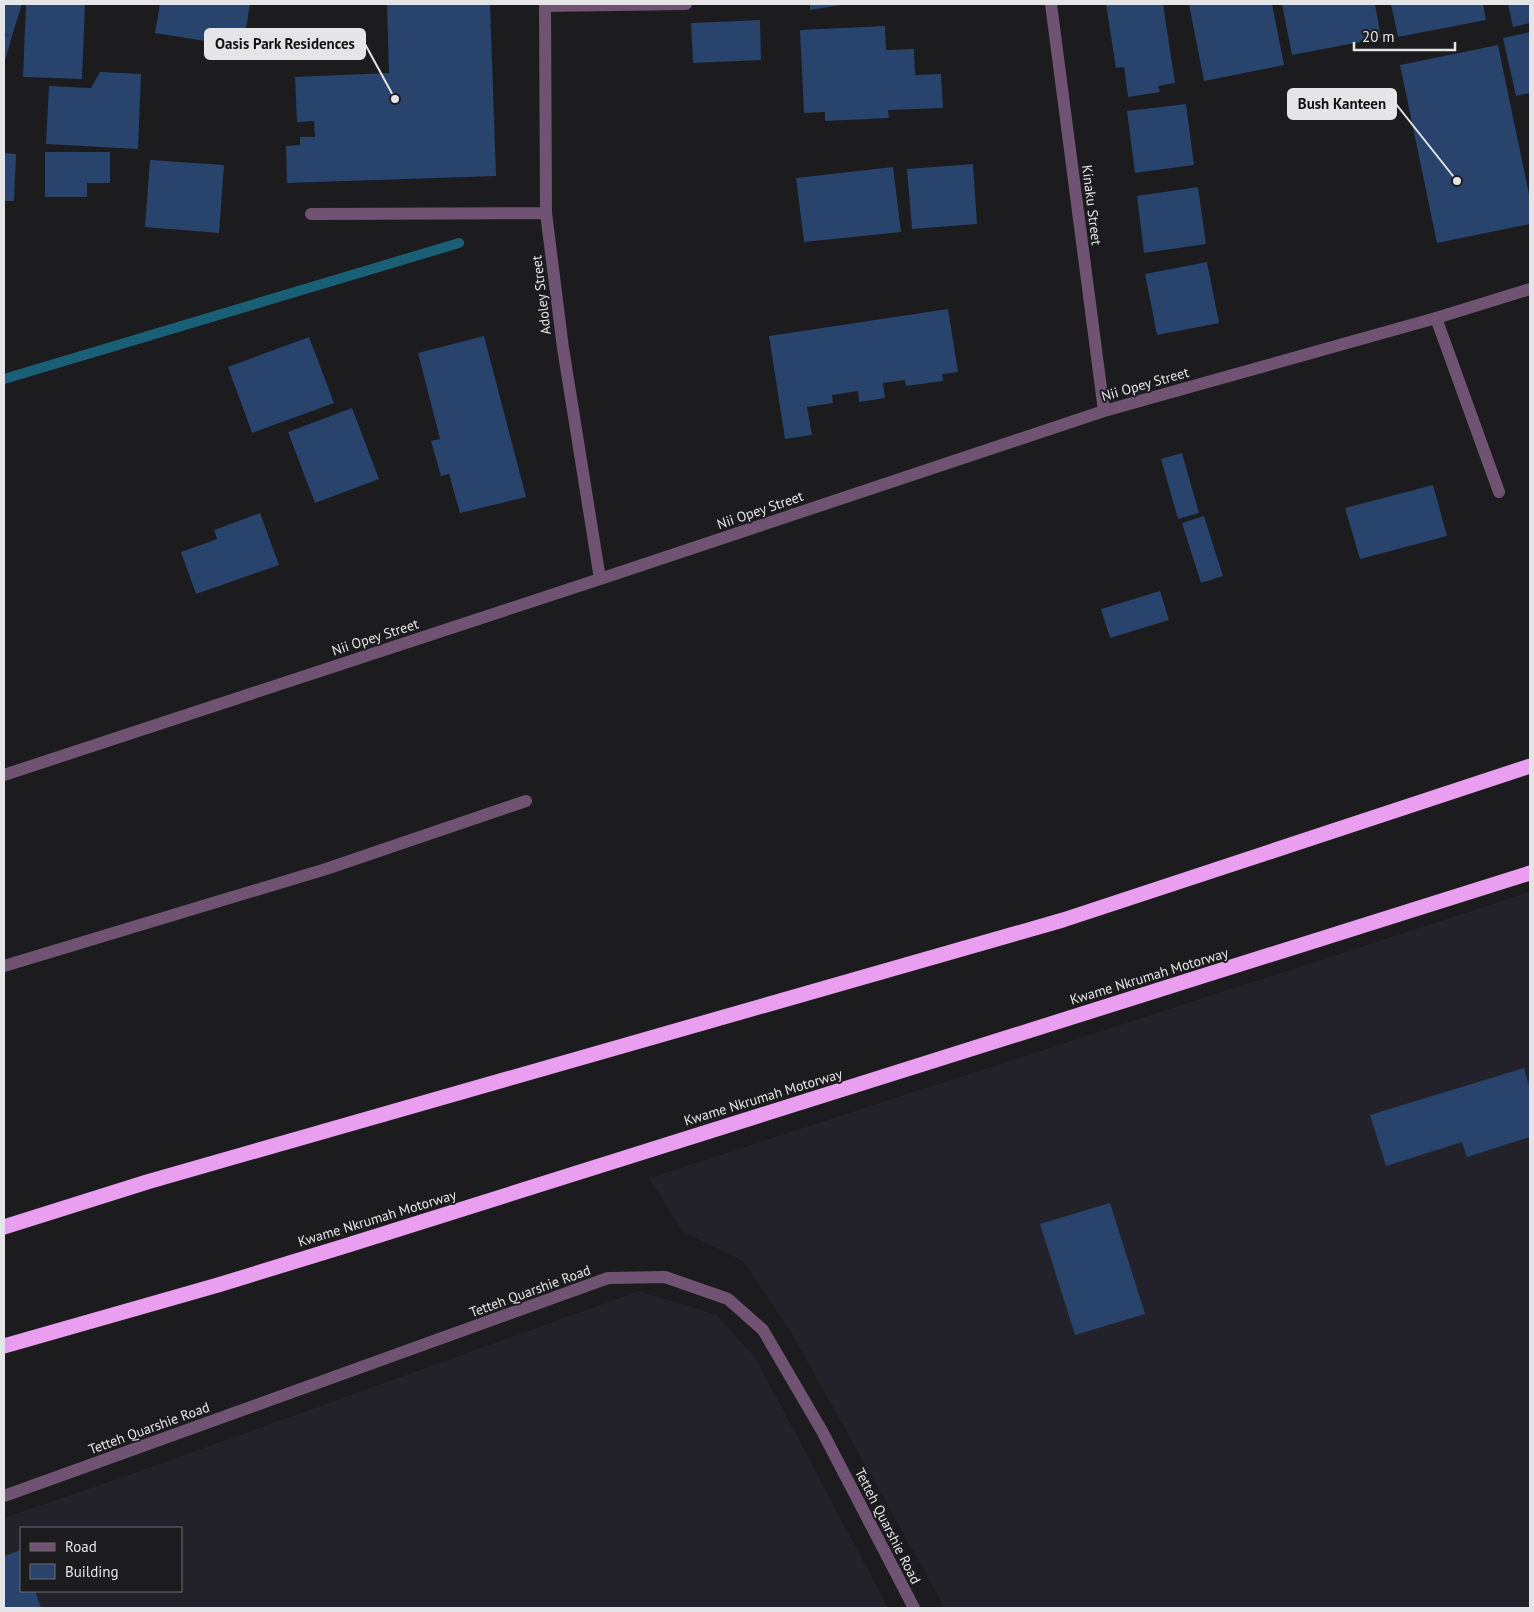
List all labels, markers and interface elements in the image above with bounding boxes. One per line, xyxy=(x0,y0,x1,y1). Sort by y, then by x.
scale bar xyxy=(1354,20,1455,52)
text: 20 m xyxy=(1362,27,1395,46)
callout: Oasis Park Residences xyxy=(205,29,365,59)
text: Oasis Park Residences xyxy=(215,34,355,53)
callout: Bush Kanteen xyxy=(1288,89,1396,119)
text: Bush Kanteen xyxy=(1298,94,1386,113)
street label: Kinaku Street xyxy=(1078,164,1106,246)
street label: Adoley Street xyxy=(527,254,555,336)
street label: Nii Opey Street xyxy=(1099,363,1191,405)
street label: Nii Opey Street xyxy=(714,487,806,533)
street label: Nii Opey Street xyxy=(329,614,421,659)
street label: Kwame Nkrumah Motorway xyxy=(1068,943,1231,1009)
street label: Kwame Nkrumah Motorway xyxy=(682,1064,845,1130)
street label: Kwame Nkrumah Motorway xyxy=(296,1185,459,1251)
street label: Tetteh Quarshie Road xyxy=(467,1261,593,1321)
street label: Tetteh Quarshie Road xyxy=(86,1398,212,1458)
street label: Tetteh Quarshie Road xyxy=(851,1465,925,1587)
legend xyxy=(20,1527,182,1592)
text: Road xyxy=(65,1537,97,1556)
text: Building xyxy=(65,1562,119,1581)

